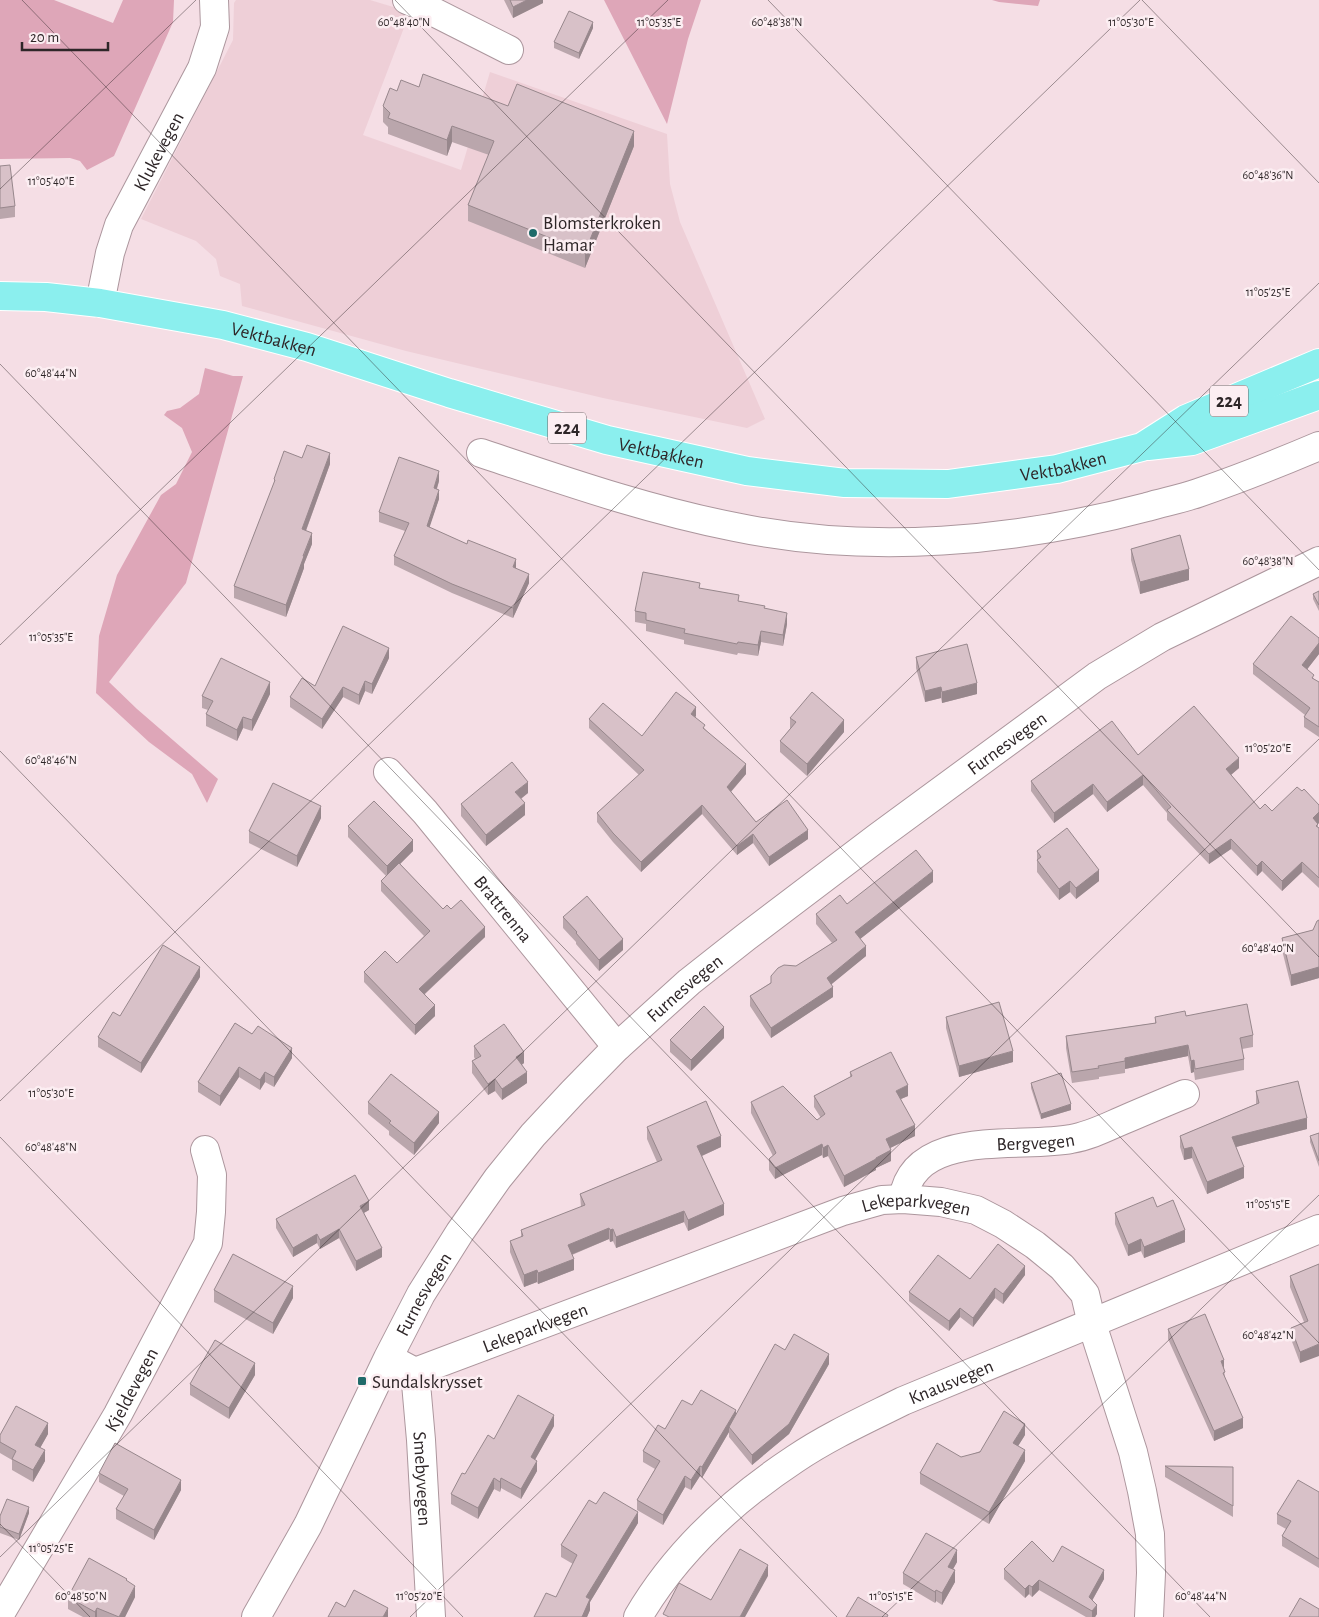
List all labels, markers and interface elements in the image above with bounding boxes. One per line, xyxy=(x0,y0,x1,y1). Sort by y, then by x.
text: 60°48'40"N xyxy=(378,16,430,28)
text: 11°05'35"E xyxy=(637,16,681,28)
text: 60°48'38"N xyxy=(751,16,803,28)
text: 11°05'30"E xyxy=(1108,16,1154,28)
scale bar xyxy=(22,20,109,52)
text: 20 m xyxy=(30,30,59,45)
street label: Klukevegen xyxy=(131,109,188,194)
text: 60°48'36"N xyxy=(1242,169,1294,181)
text: 11°05'40"E xyxy=(28,175,74,187)
place label: Blomsterkroken Hamar xyxy=(543,214,661,255)
marker: Blomsterkroken Hamar xyxy=(527,227,539,239)
text: 11°05'25"E xyxy=(1246,286,1291,298)
street label: Vektbakken xyxy=(229,320,319,360)
text: 60°48'44"N xyxy=(25,367,77,379)
road number: 224 xyxy=(1210,386,1248,416)
road number: 224 xyxy=(548,412,586,443)
street label: Vektbakken xyxy=(616,435,706,472)
street label: Vektbakken xyxy=(1019,449,1109,485)
text: 60°48'38"N xyxy=(1242,555,1294,567)
text: 11°05'35"E xyxy=(29,631,73,643)
street label: Furnesvegen xyxy=(964,709,1050,779)
text: 11°05'20"E xyxy=(1245,742,1291,754)
text: 60°48'46"N xyxy=(25,754,77,766)
street label: Brattrenna xyxy=(470,872,535,947)
text: 60°48'40"N xyxy=(1242,942,1294,954)
street label: Furnesvegen xyxy=(644,951,727,1026)
text: 11°05'30"E xyxy=(28,1087,74,1099)
street label: Bergvegen xyxy=(996,1130,1077,1154)
text: 60°48'48"N xyxy=(25,1141,77,1153)
street label: Lekeparkvegen xyxy=(859,1191,972,1220)
text: 11°05'15"E xyxy=(1246,1198,1290,1210)
street label: Furnesvegen xyxy=(393,1249,456,1339)
street label: Lekeparkvegen xyxy=(480,1300,591,1357)
text: 60°48'42"N xyxy=(1242,1329,1294,1341)
street label: Kjeldevegen xyxy=(102,1345,162,1435)
street label: Knausvegen xyxy=(906,1357,996,1409)
place label: Sundalskrysset xyxy=(372,1373,483,1392)
marker: Sundalskrysset xyxy=(356,1375,368,1387)
street label: Smebyvegen xyxy=(409,1431,434,1527)
text: 11°05'25"E xyxy=(29,1542,74,1554)
text: 60°48'50"N xyxy=(55,1590,107,1602)
text: 11°05'20"E xyxy=(396,1590,442,1602)
text: 11°05'15"E xyxy=(869,1590,913,1602)
text: 60°48'44"N xyxy=(1175,1590,1227,1602)

